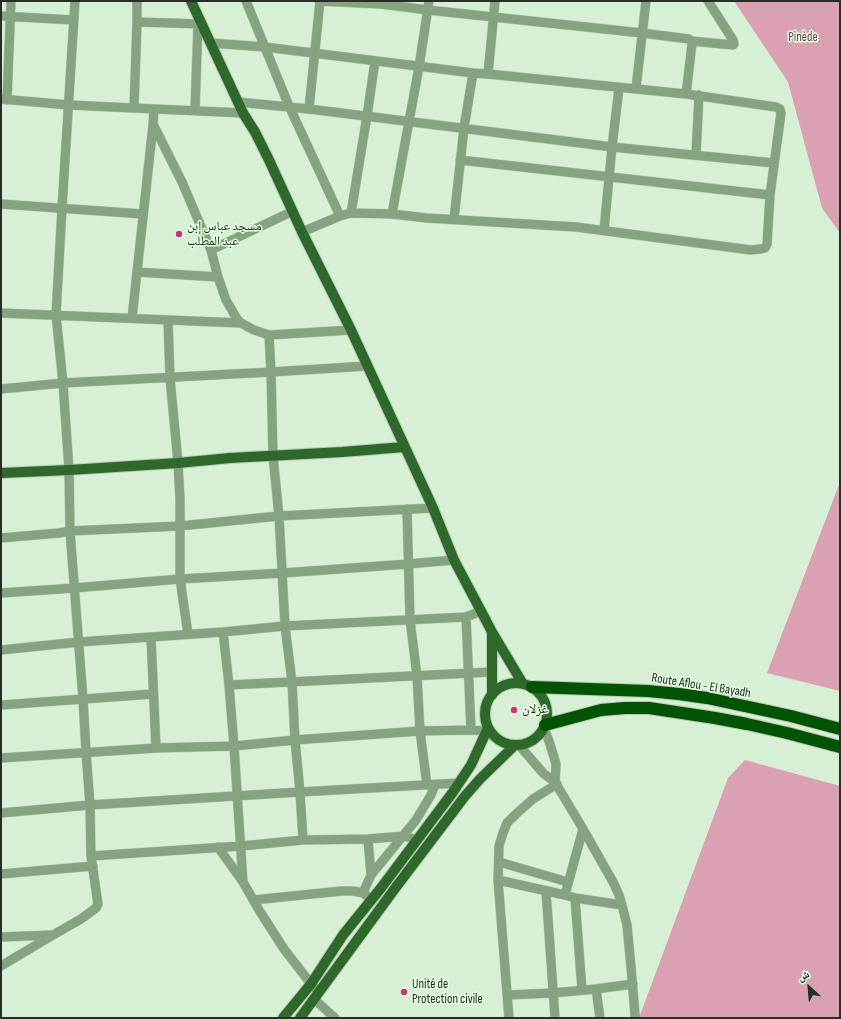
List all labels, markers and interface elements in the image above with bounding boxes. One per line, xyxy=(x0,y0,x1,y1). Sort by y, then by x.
park label: Pinède xyxy=(788,30,818,46)
place label: مسجد عباس إبن عبد المطلب xyxy=(187,219,262,250)
marker: مسجد عباس إبن عبد المطلب xyxy=(174,229,184,239)
street label: Route Aflou - El Bayadh xyxy=(650,670,752,702)
place label: غزلان xyxy=(522,702,548,718)
marker: غزلان xyxy=(509,705,519,715)
north arrow xyxy=(789,967,829,1007)
text: ش xyxy=(795,967,812,984)
place label: Unité de Protection civile xyxy=(412,977,483,1008)
marker: Unité de Protection civile xyxy=(399,987,409,997)

